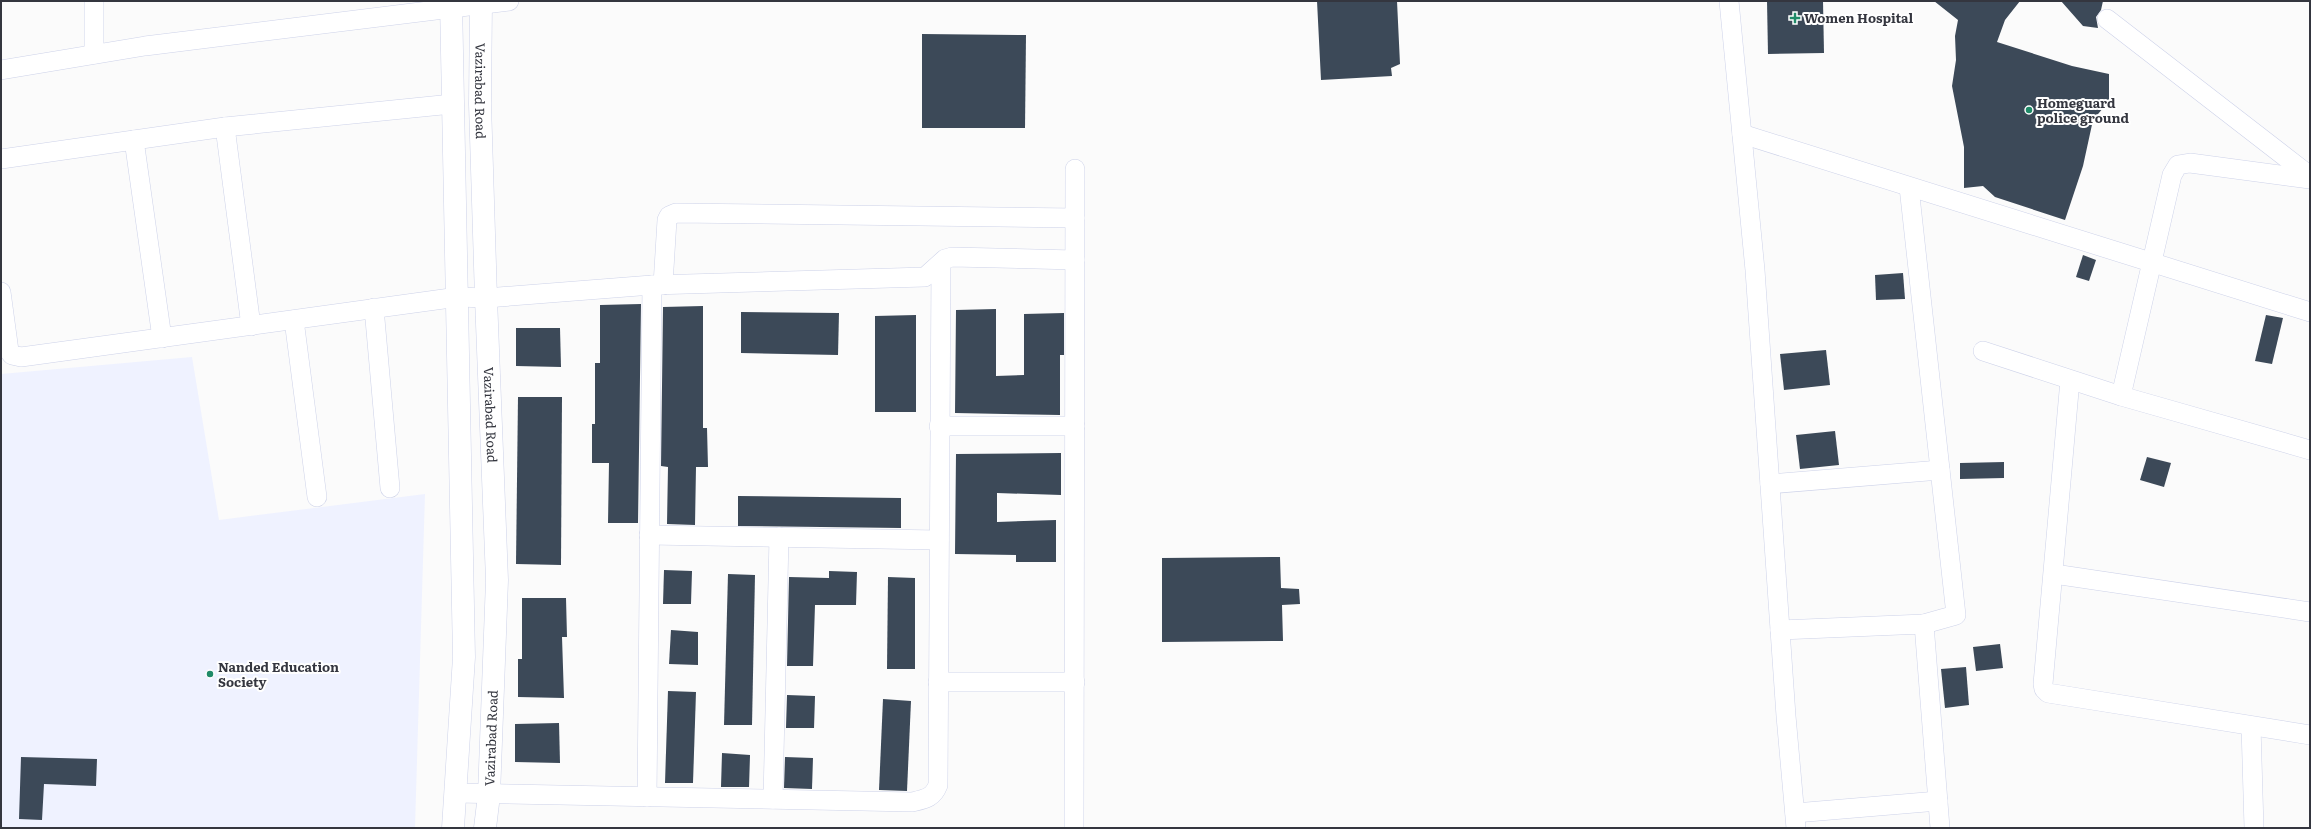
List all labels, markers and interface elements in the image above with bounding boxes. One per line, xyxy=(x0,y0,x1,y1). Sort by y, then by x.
place label: Women Hospital xyxy=(1804,8,1914,27)
marker: Women Hospital xyxy=(1789,12,1801,24)
street label: Vazirabad Road xyxy=(471,43,491,139)
place label: Homeguard police ground xyxy=(2037,93,2129,127)
marker: Homeguard police ground xyxy=(2024,105,2034,115)
street label: Vazirabad Road xyxy=(480,366,502,463)
place label: Nanded Education Society xyxy=(218,657,339,691)
marker: Nanded Education Society xyxy=(205,669,215,679)
street label: Vazirabad Road xyxy=(479,690,502,786)

